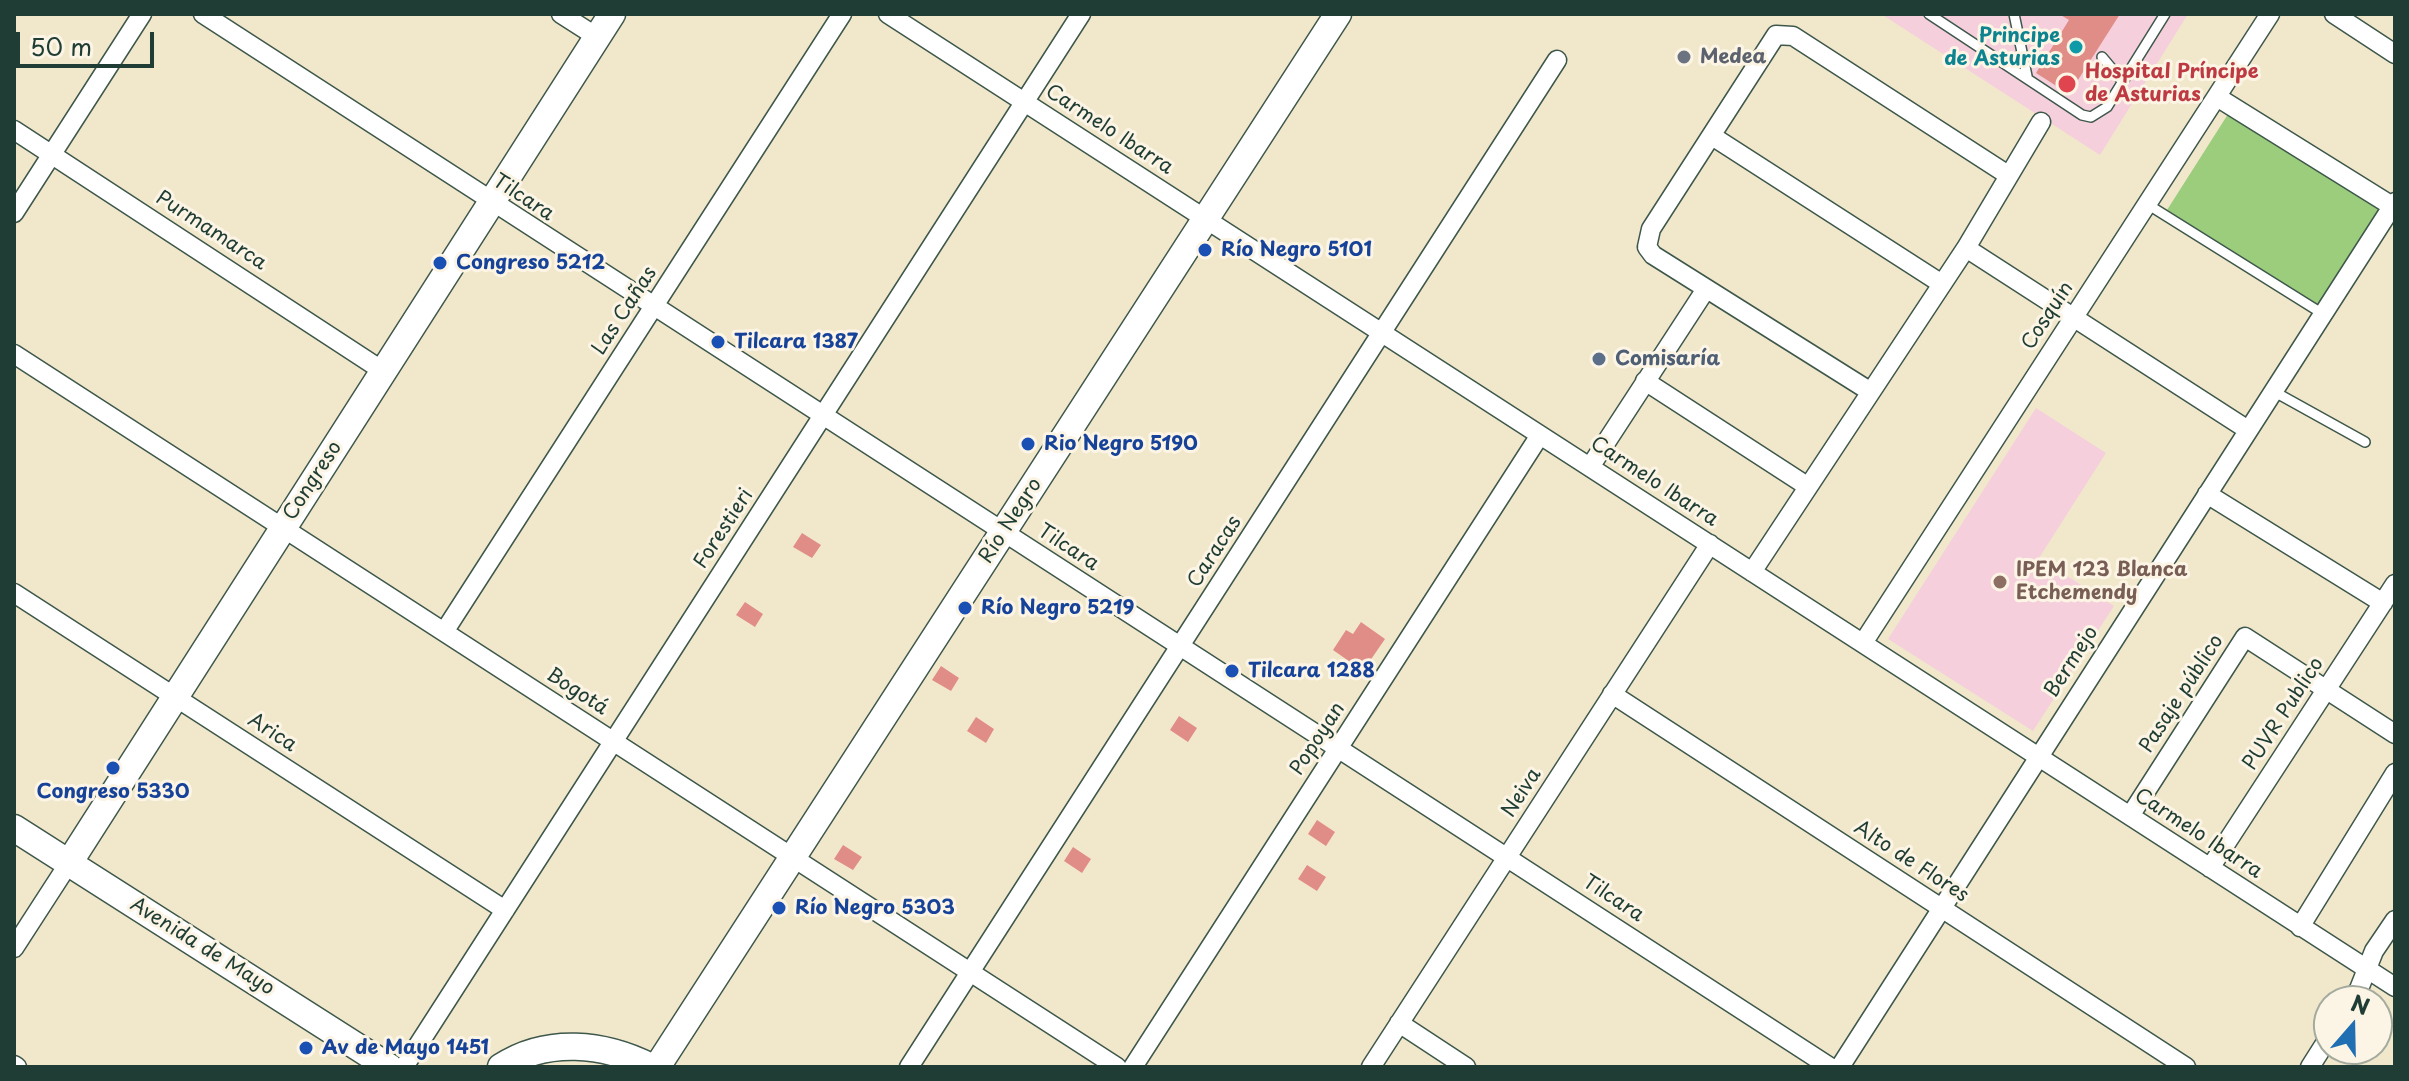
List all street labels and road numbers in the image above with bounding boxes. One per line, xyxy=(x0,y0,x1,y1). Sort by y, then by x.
street label: Carmelo Ibarra xyxy=(1041,80,1177,180)
street label: Tilcara xyxy=(488,169,558,227)
street label: Purmamarca xyxy=(151,186,271,276)
street label: Las Cañas xyxy=(588,262,662,360)
street label: Cosquín xyxy=(2017,277,2079,355)
street label: Carmelo Ibarra xyxy=(1586,432,1722,532)
street label: Congreso xyxy=(279,437,347,525)
street label: Río Negro xyxy=(974,474,1048,568)
street label: Forestieri xyxy=(689,485,759,573)
street label: Caracas xyxy=(1183,512,1247,592)
street label: Tilcara xyxy=(1033,519,1103,577)
street label: Bermejo xyxy=(2040,622,2104,702)
street label: Pasaje público xyxy=(2135,631,2229,757)
street label: PUVR Publico xyxy=(2239,653,2329,775)
street label: Bogotá xyxy=(542,663,612,721)
street label: Popoyan xyxy=(1286,698,1350,780)
street label: Arica xyxy=(243,708,301,758)
street label: Neiva xyxy=(1497,764,1547,822)
street label: Carmelo Ibarra xyxy=(2130,784,2266,884)
street label: Alto de Flores xyxy=(1849,816,1973,908)
street label: Tilcara xyxy=(1578,870,1648,928)
street label: Avenida de Mayo xyxy=(125,893,279,1001)

